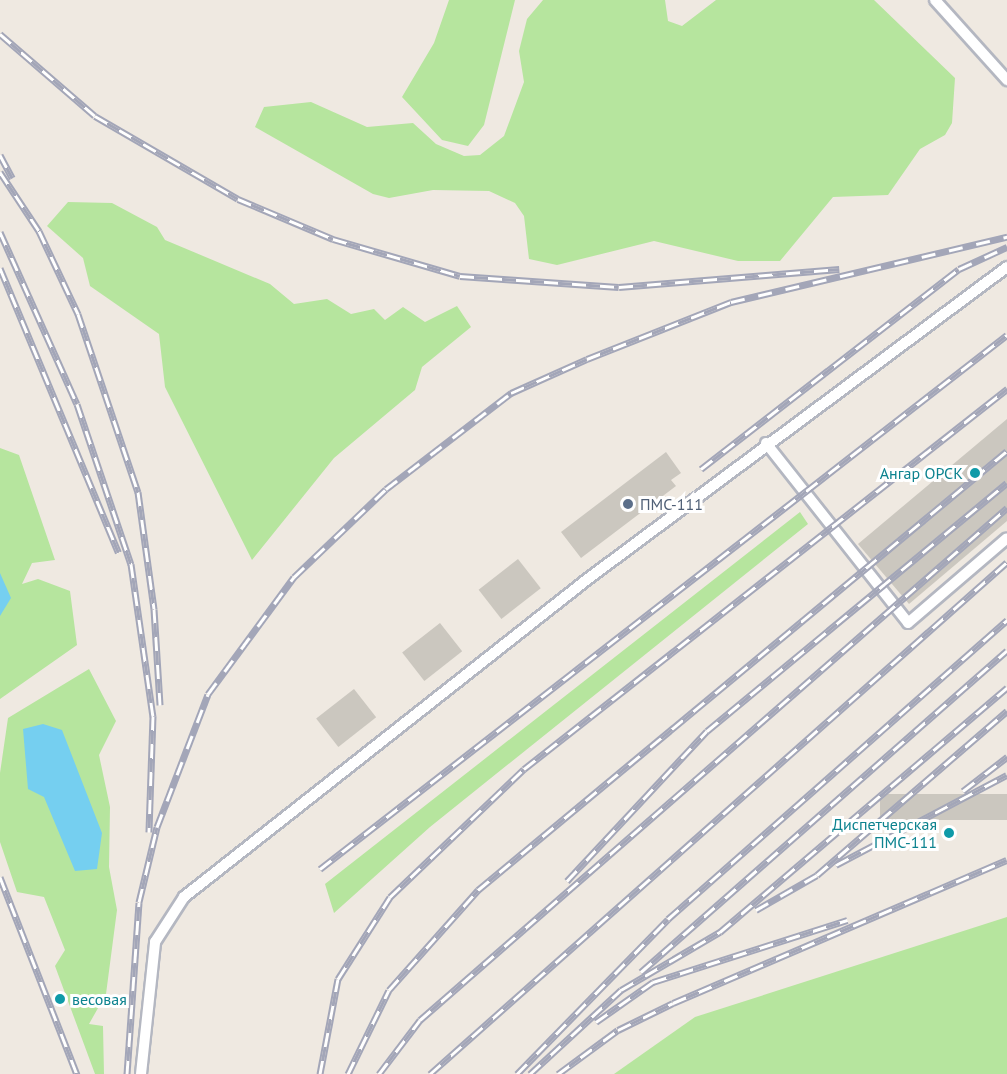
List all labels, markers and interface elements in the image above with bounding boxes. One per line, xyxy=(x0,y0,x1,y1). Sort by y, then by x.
place label: Ангар ОРСК xyxy=(880,463,963,483)
marker: Ангар ОРСК xyxy=(968,466,982,480)
place label: ПМС-111 xyxy=(640,494,703,514)
marker: ПМС-111 xyxy=(621,497,635,511)
place label: Диспетчерская ПМС-111 xyxy=(832,814,937,852)
marker: Диспетчерская ПМС-111 xyxy=(942,826,956,840)
place label: весовая xyxy=(72,989,127,1009)
marker: весовая xyxy=(53,992,67,1006)

